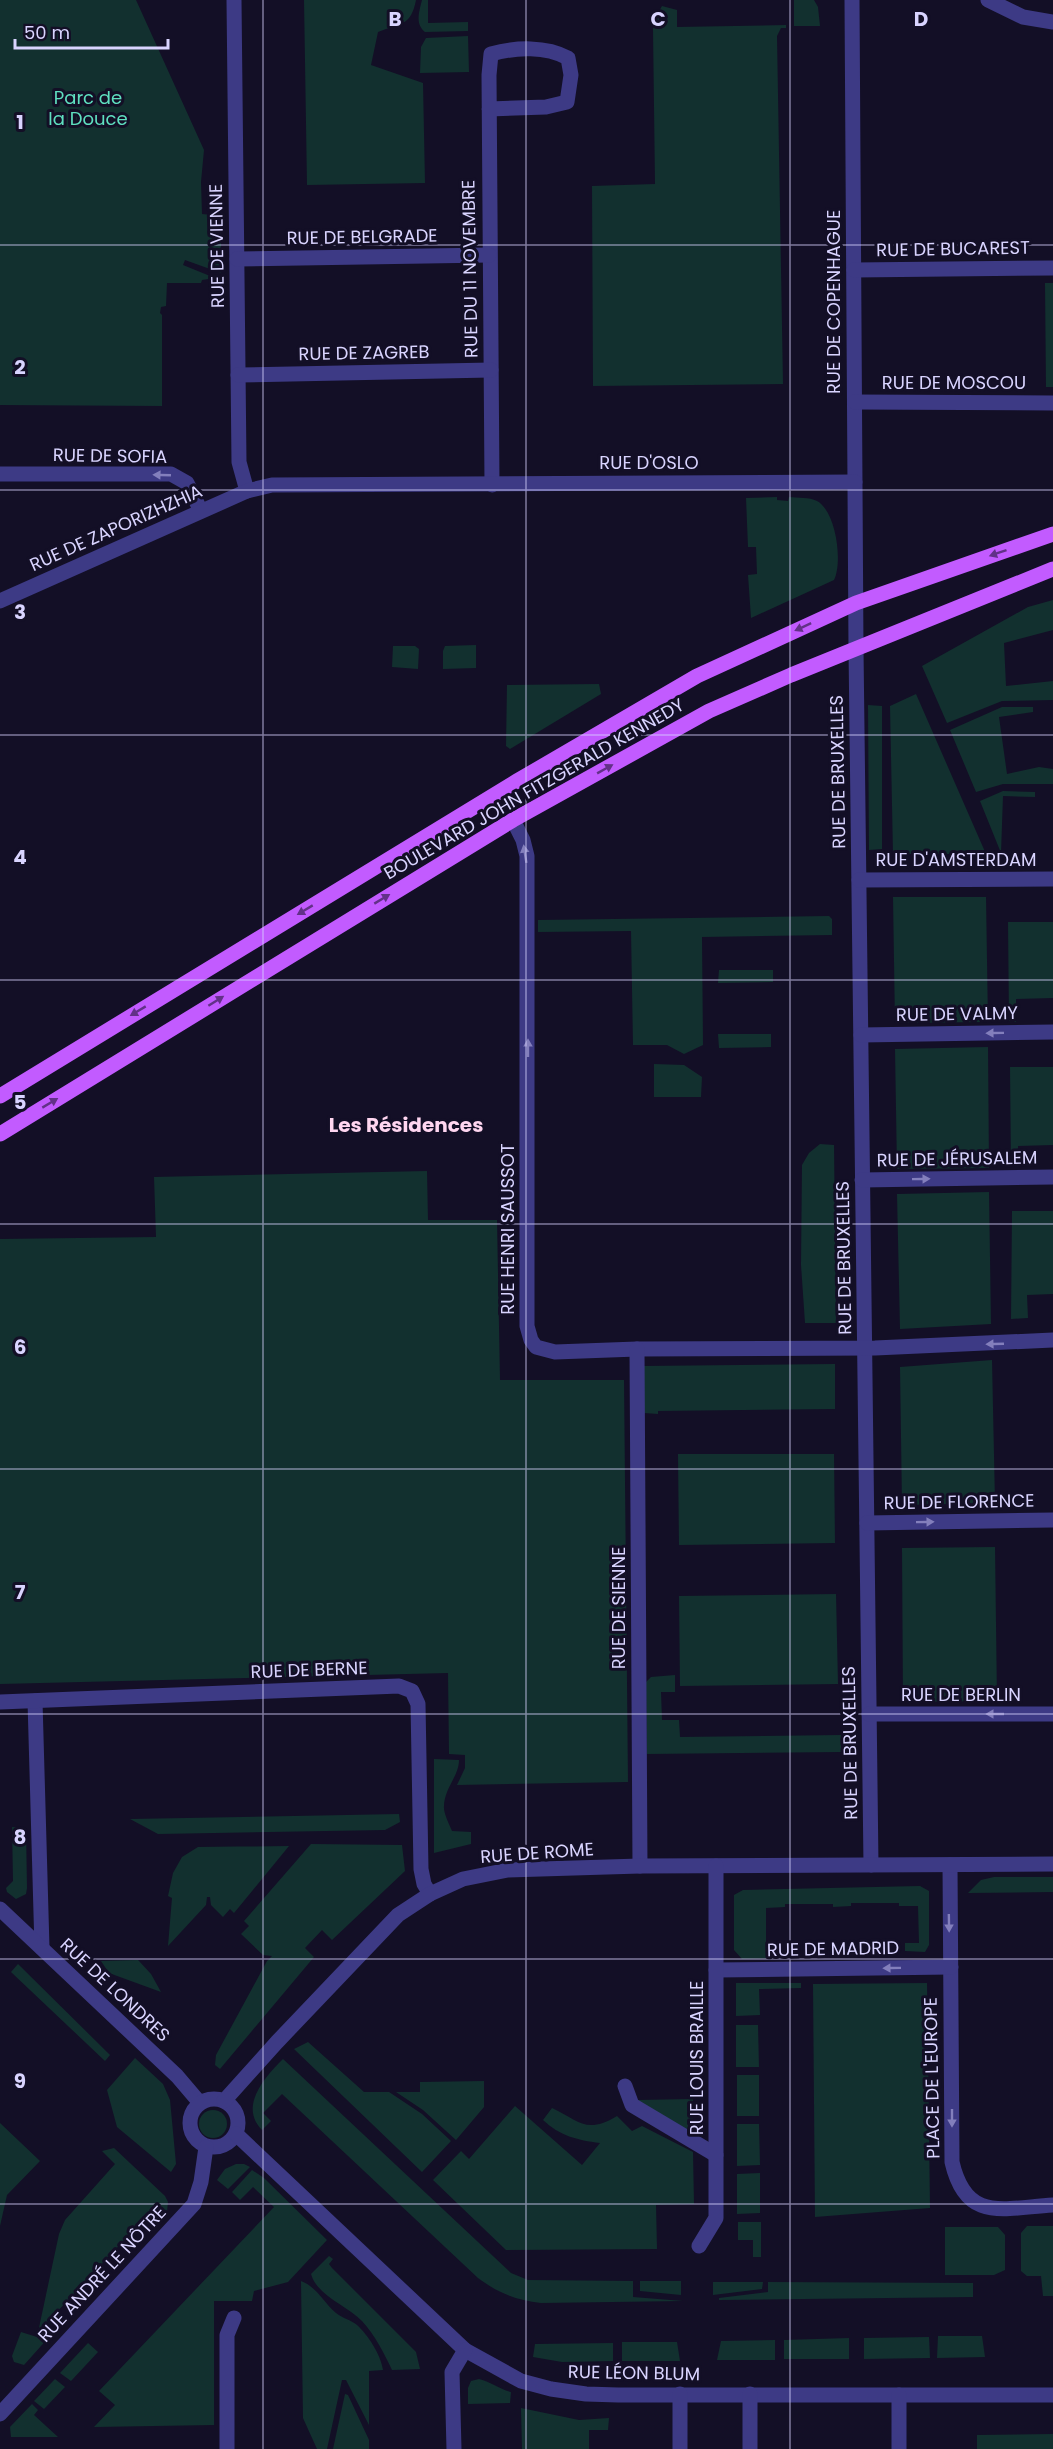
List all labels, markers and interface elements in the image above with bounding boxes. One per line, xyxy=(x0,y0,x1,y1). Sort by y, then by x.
text: B xyxy=(388,5,402,33)
text: C xyxy=(650,5,666,33)
text: D xyxy=(914,5,928,33)
scale bar xyxy=(15,12,168,50)
text: 50 m xyxy=(24,20,70,45)
park label: Parc de la Douce xyxy=(48,85,128,131)
text: 1 xyxy=(16,108,24,136)
street label: RUE DU 11 NOVEMBRE xyxy=(455,180,484,358)
street label: RUE DE VIENNE xyxy=(203,184,230,308)
street label: RUE DE COPENHAGUE xyxy=(821,210,846,394)
street label: RUE DE BELGRADE xyxy=(286,223,438,250)
street label: RUE DE BUCAREST xyxy=(876,235,1030,262)
street label: RUE DE ZAGREB xyxy=(298,339,430,366)
text: 2 xyxy=(14,353,26,381)
street label: RUE DE MOSCOU xyxy=(882,370,1026,395)
street label: RUE DE SOFIA xyxy=(53,442,167,469)
street label: RUE D'OSLO xyxy=(599,450,699,475)
one-way arrow xyxy=(153,470,172,479)
street label: RUE DE ZAPORIZHZHIA xyxy=(25,478,206,577)
one-way arrow xyxy=(989,549,1007,559)
text: 3 xyxy=(14,598,26,626)
one-way arrow xyxy=(794,623,811,632)
street label: BOULEVARD JOHN FITZGERALD KENNEDY xyxy=(379,692,689,885)
street label: RUE DE BRUXELLES xyxy=(824,695,851,849)
one-way arrow xyxy=(597,764,614,774)
text: 4 xyxy=(13,843,27,871)
one-way arrow xyxy=(521,844,530,863)
street label: RUE D'AMSTERDAM xyxy=(875,847,1037,872)
one-way arrow xyxy=(374,894,390,905)
one-way arrow xyxy=(297,904,313,915)
one-way arrow xyxy=(208,996,224,1007)
street label: RUE DE VALMY xyxy=(896,1000,1019,1027)
one-way arrow xyxy=(130,1006,146,1017)
one-way arrow xyxy=(985,1028,1004,1038)
one-way arrow xyxy=(523,1039,533,1058)
text: 5 xyxy=(14,1088,27,1116)
one-way arrow xyxy=(42,1097,58,1108)
district label: Les Résidences xyxy=(329,1111,483,1139)
street label: RUE HENRI SAUSSOT xyxy=(495,1143,520,1315)
street label: RUE DE JÉRUSALEM xyxy=(876,1145,1038,1172)
one-way arrow xyxy=(911,1175,930,1184)
street label: RUE DE BRUXELLES xyxy=(830,1181,857,1335)
text: 6 xyxy=(14,1333,26,1361)
one-way arrow xyxy=(985,1339,1004,1348)
street label: RUE DE FLORENCE xyxy=(883,1488,1035,1515)
one-way arrow xyxy=(916,1518,935,1527)
street label: RUE DE SIENNE xyxy=(606,1547,631,1669)
text: 7 xyxy=(15,1578,26,1606)
street label: RUE DE BERNE xyxy=(250,1655,368,1684)
street label: RUE DE BRUXELLES xyxy=(836,1666,863,1820)
street label: RUE DE BERLIN xyxy=(901,1682,1021,1707)
one-way arrow xyxy=(985,1709,1004,1719)
text: 8 xyxy=(14,1823,26,1851)
street label: RUE DE ROME xyxy=(479,1836,595,1869)
one-way arrow xyxy=(945,1914,954,1933)
street label: RUE DE LONDRES xyxy=(55,1932,176,2047)
street label: RUE DE MADRID xyxy=(767,1935,899,1962)
one-way arrow xyxy=(883,1963,902,1973)
street label: RUE LOUIS BRAILLE xyxy=(684,1981,709,2135)
street label: PLACE DE L'EUROPE xyxy=(918,1997,945,2159)
text: 9 xyxy=(14,2067,26,2095)
one-way arrow xyxy=(947,2109,957,2128)
street label: RUE ANDRÉ LE NÔTRE xyxy=(32,2200,172,2347)
street label: RUE LÉON BLUM xyxy=(568,2359,700,2386)

